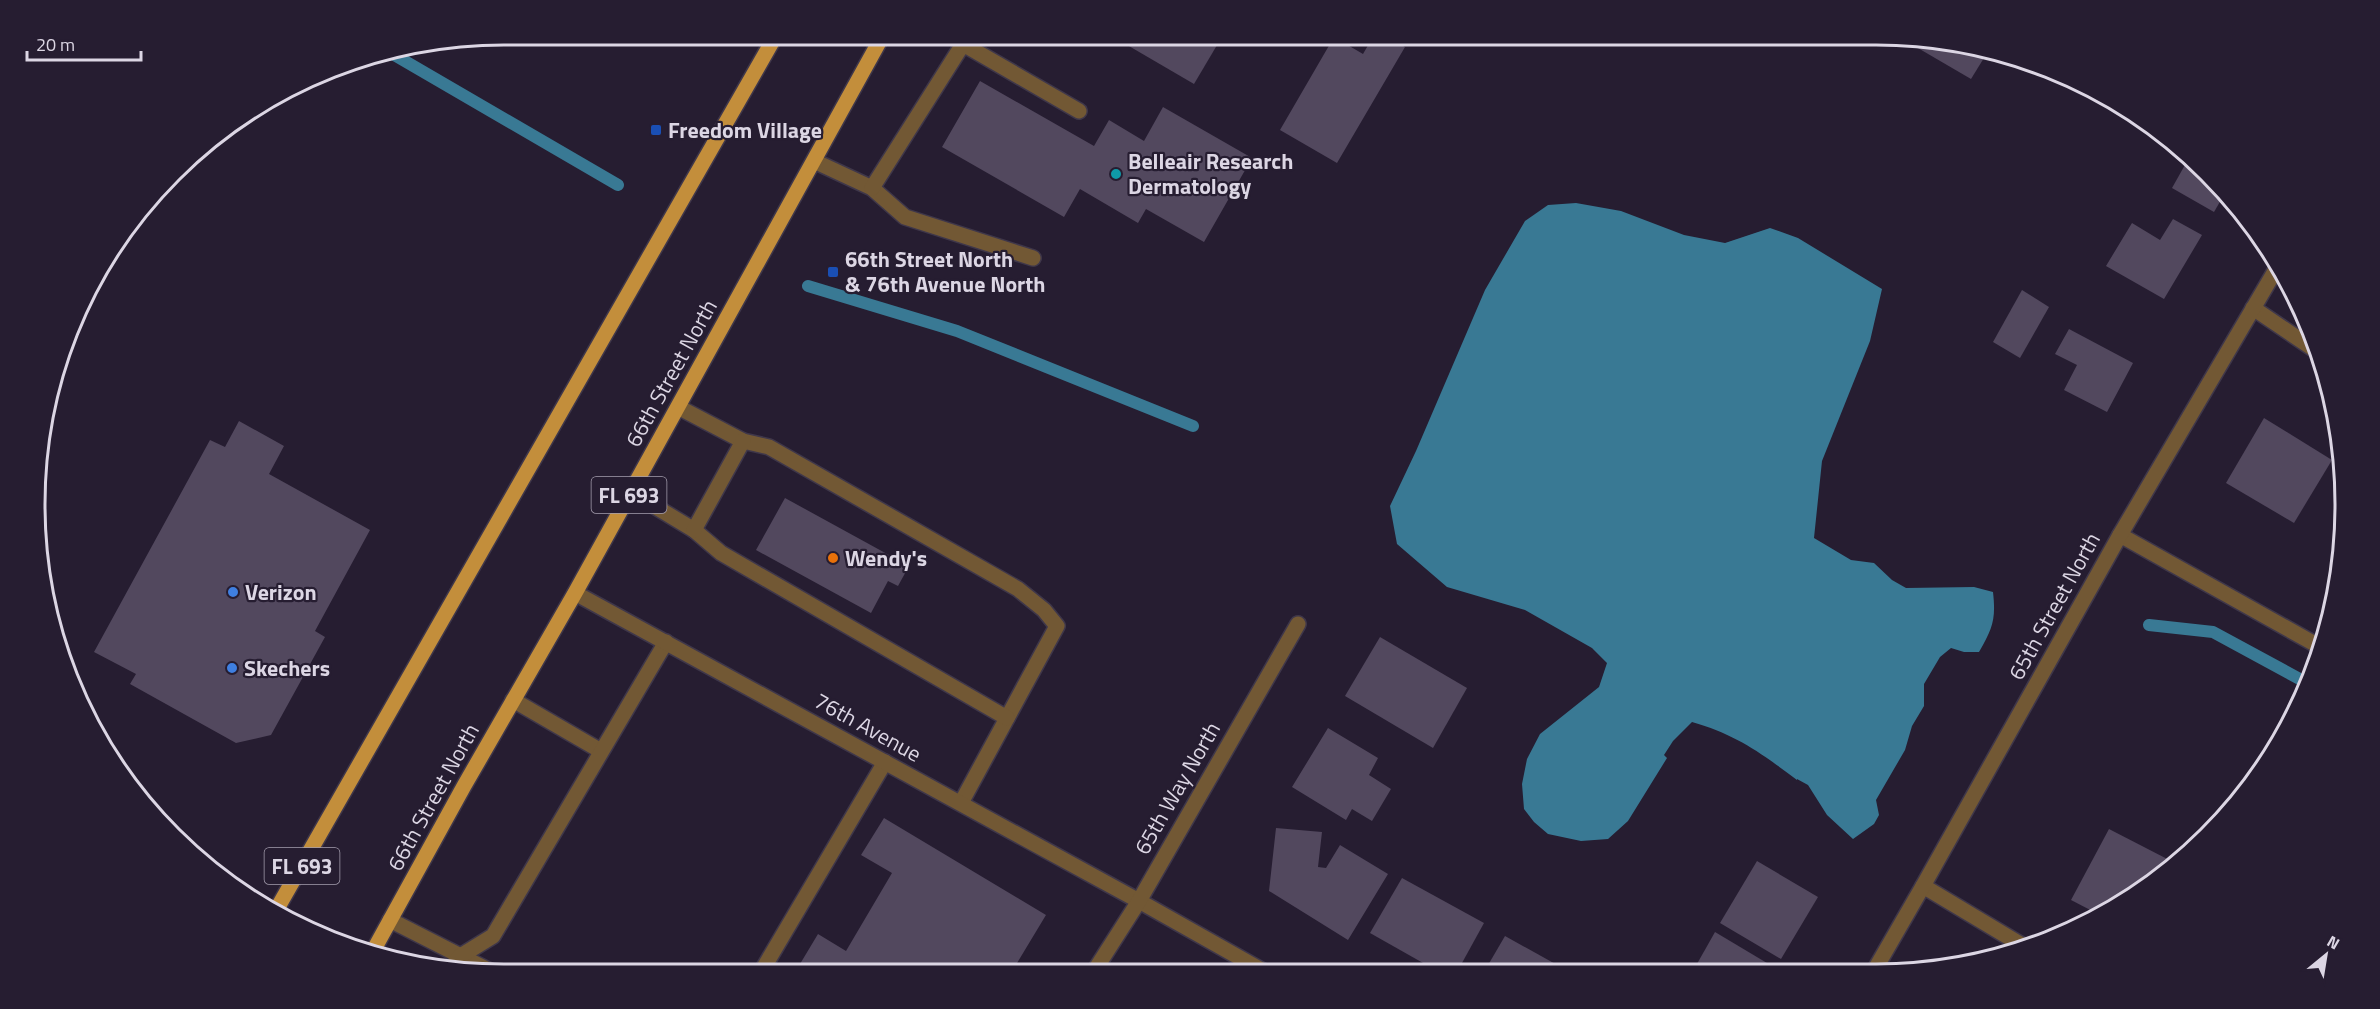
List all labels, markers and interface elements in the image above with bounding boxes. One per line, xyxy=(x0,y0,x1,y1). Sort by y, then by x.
scale bar xyxy=(27,24,141,62)
text: 20 m xyxy=(36,31,75,58)
place label: Freedom Village xyxy=(668,113,822,147)
marker: Freedom Village xyxy=(649,123,663,137)
place label: Belleair Research Dermatology xyxy=(1128,144,1293,203)
marker: Belleair Research Dermatology xyxy=(1109,167,1123,181)
place label: 66th Street North & 76th Avenue North xyxy=(845,242,1045,301)
marker: 66th Street North & 76th Avenue North xyxy=(826,265,840,279)
street label: 66th Street North xyxy=(616,293,726,453)
road number: FL 693 xyxy=(592,477,666,513)
street label: 65th Street North xyxy=(1999,526,2109,686)
place label: Wendy's xyxy=(845,541,927,575)
marker: Wendy's xyxy=(826,551,840,565)
place label: Verizon xyxy=(245,575,317,609)
marker: Verizon xyxy=(226,585,240,599)
place label: Skechers xyxy=(244,651,330,685)
marker: Skechers xyxy=(225,661,239,675)
street label: 76th Avenue xyxy=(808,684,928,770)
street label: 65th Way North xyxy=(1125,715,1229,861)
street label: 66th Street North xyxy=(378,717,488,877)
road number: FL 693 xyxy=(264,848,340,884)
north arrow xyxy=(2296,925,2356,985)
text: N xyxy=(2323,929,2344,955)

